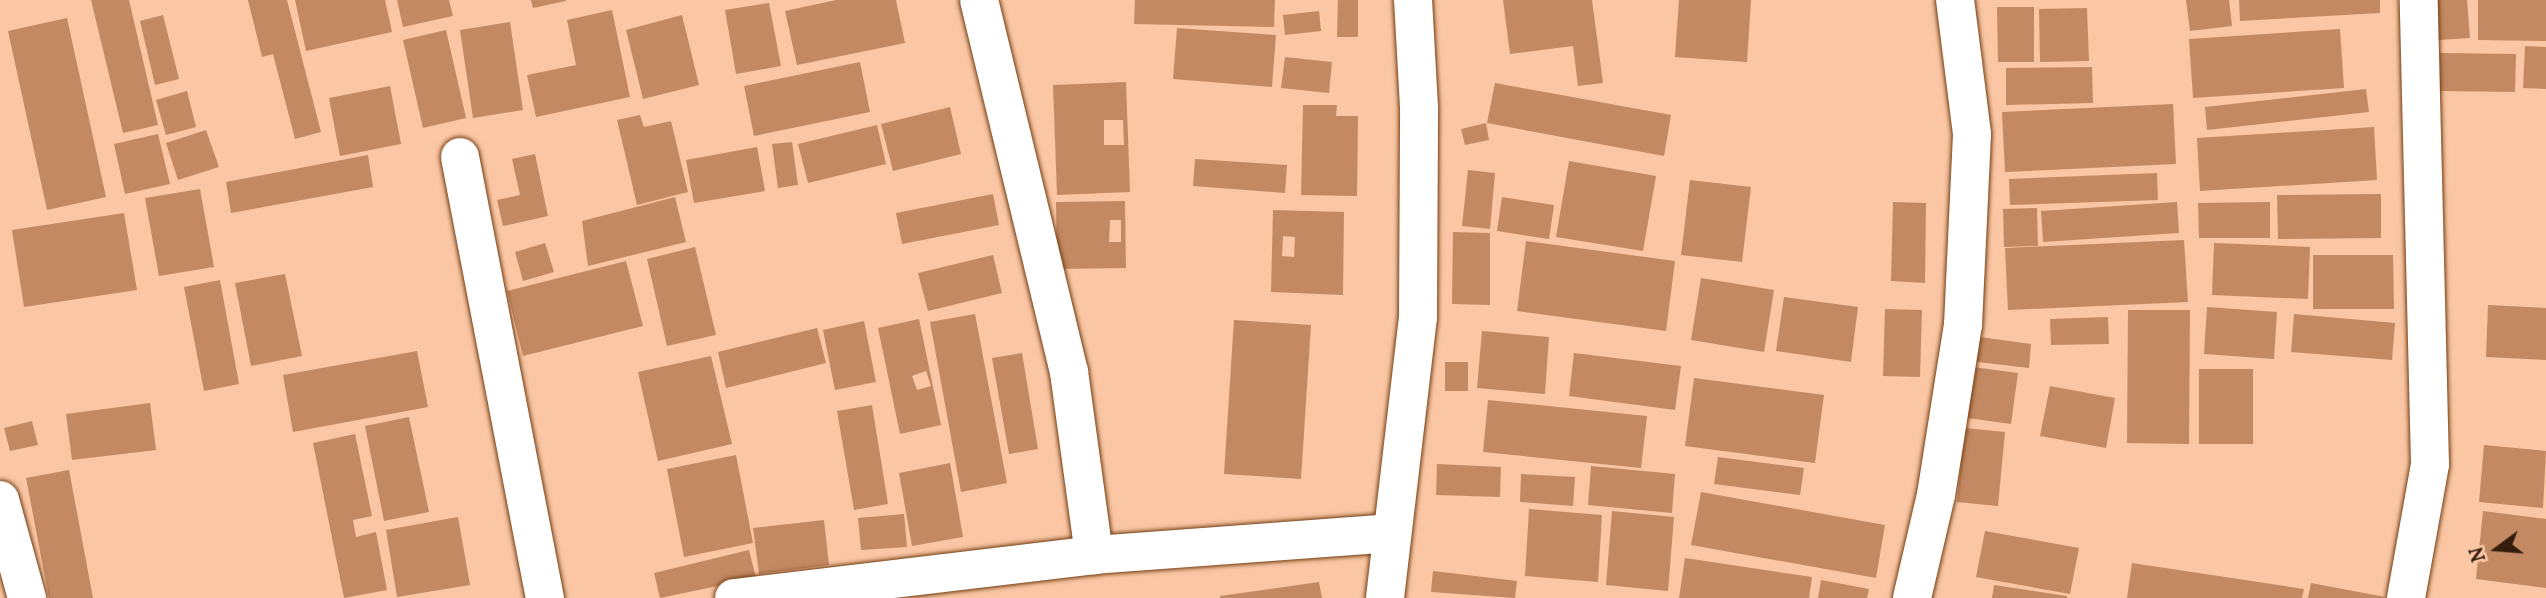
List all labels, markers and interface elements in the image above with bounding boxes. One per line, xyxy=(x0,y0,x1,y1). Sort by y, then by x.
north arrow xyxy=(2462,514,2532,584)
text: N xyxy=(2463,544,2490,565)

